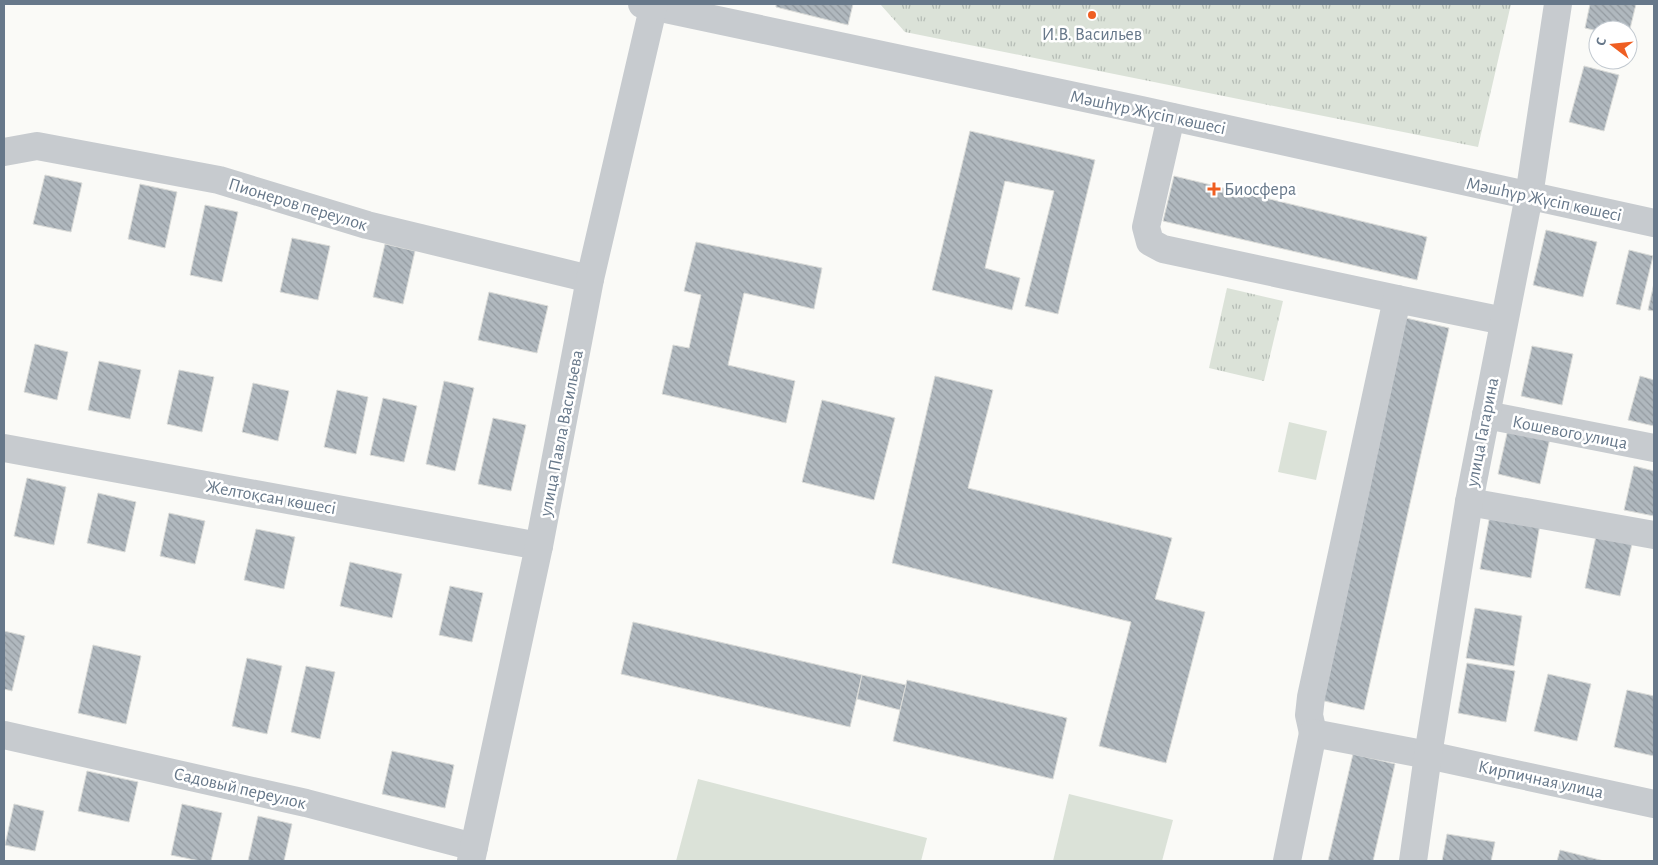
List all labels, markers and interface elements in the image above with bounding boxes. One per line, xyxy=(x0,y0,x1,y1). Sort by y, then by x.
marker: И.В. Васильев xyxy=(1086,9,1098,21)
north arrow xyxy=(1588,20,1638,70)
place label: И.В. Васильев xyxy=(1042,26,1142,44)
text: С xyxy=(1594,36,1609,47)
street label: Мәшһүр Жүсіп көшесі xyxy=(1068,88,1227,138)
street label: Пионеров переулок xyxy=(226,175,370,235)
street label: Мәшһүр Жүсіп көшесі xyxy=(1464,175,1623,225)
place label: Биосфера xyxy=(1224,181,1296,199)
marker: Биосфера xyxy=(1208,183,1220,195)
street label: улица Павла Васильева xyxy=(537,348,587,519)
street label: улица Гагарина xyxy=(1463,376,1502,489)
street label: Кошевого улица xyxy=(1511,413,1629,453)
street label: Желтоқсан көшесі xyxy=(205,478,337,518)
street label: Кирпичная улица xyxy=(1477,758,1605,802)
street label: Садовый переулок xyxy=(172,765,308,813)

